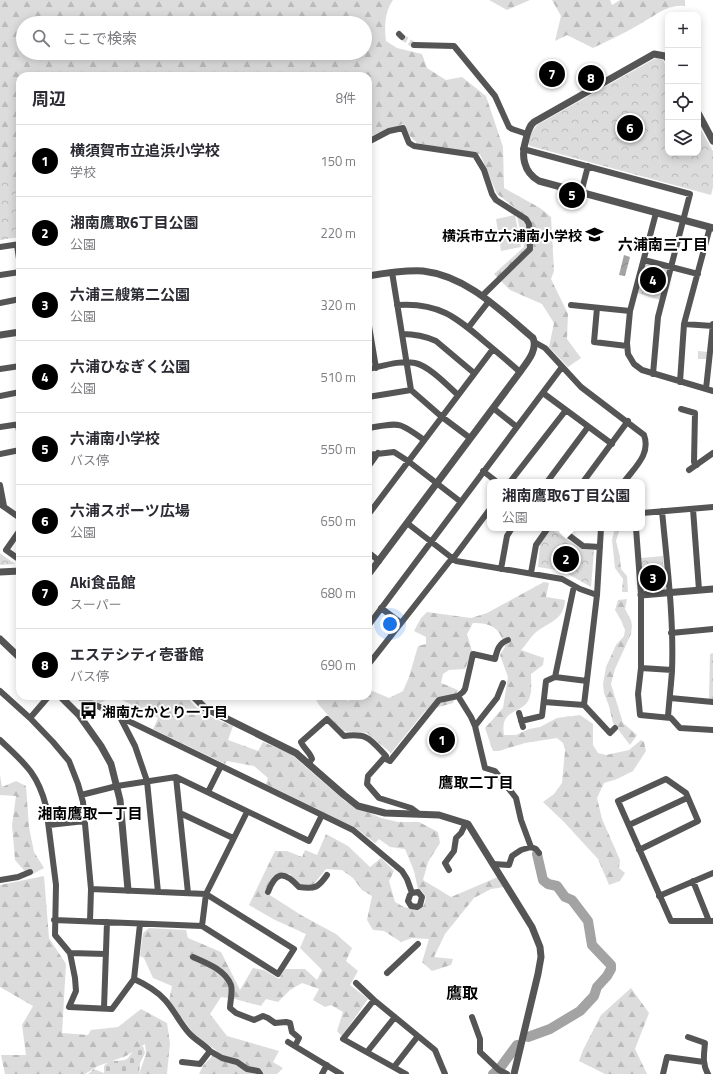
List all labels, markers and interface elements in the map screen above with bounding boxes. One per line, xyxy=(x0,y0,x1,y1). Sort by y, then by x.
map controls xyxy=(665,12,701,156)
button: + xyxy=(665,12,701,48)
search box xyxy=(16,16,372,60)
icon: search xyxy=(30,27,52,49)
text: ここで検索 xyxy=(62,27,137,50)
button: − xyxy=(665,48,701,84)
pin: 7 xyxy=(539,59,565,89)
pin: 8 xyxy=(578,63,604,93)
button: locate xyxy=(665,84,701,120)
text: 周辺 xyxy=(32,86,66,112)
text: 8件 xyxy=(336,88,356,108)
pin: 6 xyxy=(617,113,643,143)
button: layers xyxy=(665,120,701,156)
text: 横須賀市立追浜小学校 xyxy=(70,139,220,162)
text: 1 xyxy=(41,151,49,171)
text: 150 m xyxy=(320,151,356,171)
text: 学校 xyxy=(70,162,96,182)
pin: 5 xyxy=(559,180,585,210)
text: 湘南鷹取6丁目公園 xyxy=(70,211,198,234)
text: 2 xyxy=(41,223,49,243)
text: 220 m xyxy=(320,223,356,243)
place label: 横浜市立六浦南小学校 xyxy=(442,225,582,246)
school or university icon: 横浜市立六浦南小学校 xyxy=(585,225,605,245)
district label: 六浦南三丁目 xyxy=(618,233,708,256)
text: 公園 xyxy=(70,234,96,254)
pin: 4 xyxy=(640,265,666,295)
text: 六浦三艘第二公園 xyxy=(70,283,190,306)
text: 3 xyxy=(41,295,49,315)
text: 320 m xyxy=(320,295,356,315)
text: 公園 xyxy=(70,306,96,326)
text: 六浦ひなぎく公園 xyxy=(70,355,190,378)
text: 4 xyxy=(41,367,49,387)
text: 510 m xyxy=(320,367,356,387)
text: 公園 xyxy=(70,378,96,398)
text: 六浦南小学校 xyxy=(70,427,160,450)
text: 5 xyxy=(41,439,49,459)
text: 550 m xyxy=(320,439,356,459)
text: バス停 xyxy=(70,450,109,470)
popup xyxy=(487,479,645,531)
text: 湘南鷹取6丁目公園 xyxy=(502,484,630,507)
text: 六浦スポーツ広場 xyxy=(70,499,190,522)
text: 公園 xyxy=(502,507,528,527)
text: 6 xyxy=(41,511,49,531)
text: 650 m xyxy=(320,511,356,531)
text: 公園 xyxy=(70,522,96,542)
pin: 2 xyxy=(553,544,579,574)
pin: 3 xyxy=(640,563,666,593)
text: Aki食品館 xyxy=(70,571,136,594)
text: 7 xyxy=(41,583,49,603)
text: 680 m xyxy=(320,583,356,603)
text: スーパー xyxy=(70,594,122,614)
your location xyxy=(380,614,400,634)
text: エステシティ壱番館 xyxy=(70,643,204,666)
text: 8 xyxy=(41,655,49,675)
text: 690 m xyxy=(320,655,356,675)
text: バス停 xyxy=(70,666,109,686)
bus stop icon: 湘南たかとり一丁目 xyxy=(79,701,99,721)
place label: 湘南たかとり一丁目 xyxy=(102,701,228,722)
pin: 1 xyxy=(429,725,455,755)
district label: 鷹取二丁目 xyxy=(438,771,514,794)
district label: 湘南鷹取一丁目 xyxy=(37,802,143,825)
district label: 鷹取 xyxy=(446,981,478,1005)

